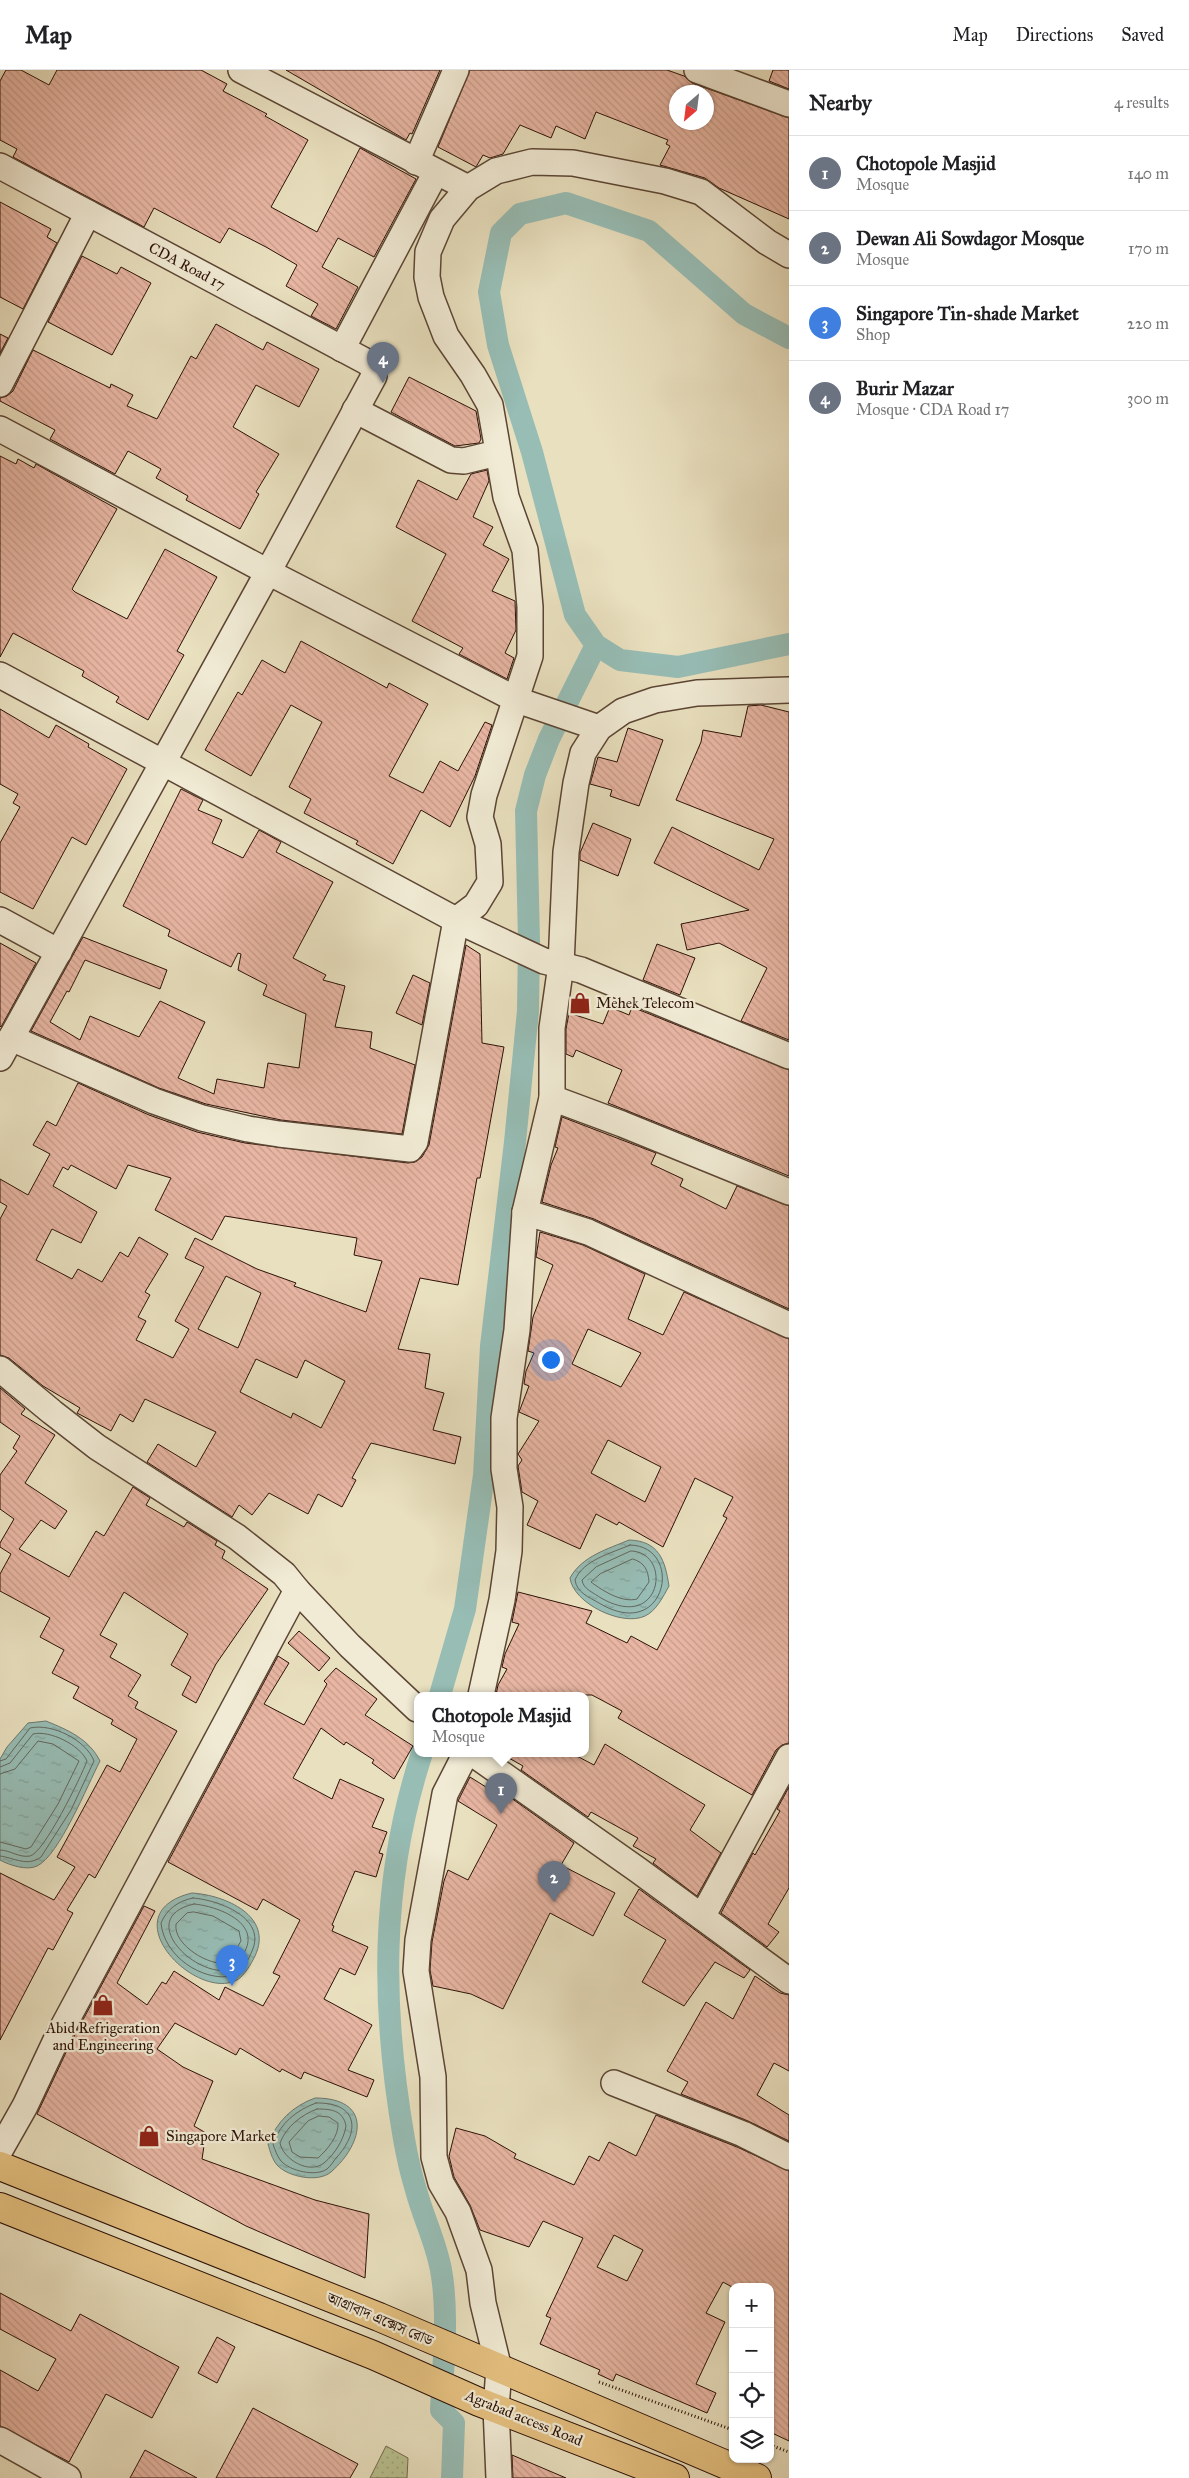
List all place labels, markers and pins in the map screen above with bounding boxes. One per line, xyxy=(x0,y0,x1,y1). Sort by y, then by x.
pin: 4 xyxy=(367,342,399,383)
shop icon: Mehek Telecom xyxy=(567,990,593,1016)
place label: Mehek Telecom xyxy=(596,994,695,1012)
pin: 1 xyxy=(485,1773,517,1814)
pin: 2 xyxy=(538,1861,570,1902)
pin: 3 xyxy=(216,1945,248,1986)
shop icon: Abid Refrigeration and Engineering xyxy=(90,1992,116,2018)
place label: Abid Refrigeration and Engineering xyxy=(45,2019,160,2054)
shop icon: Singapore Market xyxy=(136,2123,162,2149)
place label: Singapore Market xyxy=(166,2127,277,2145)

